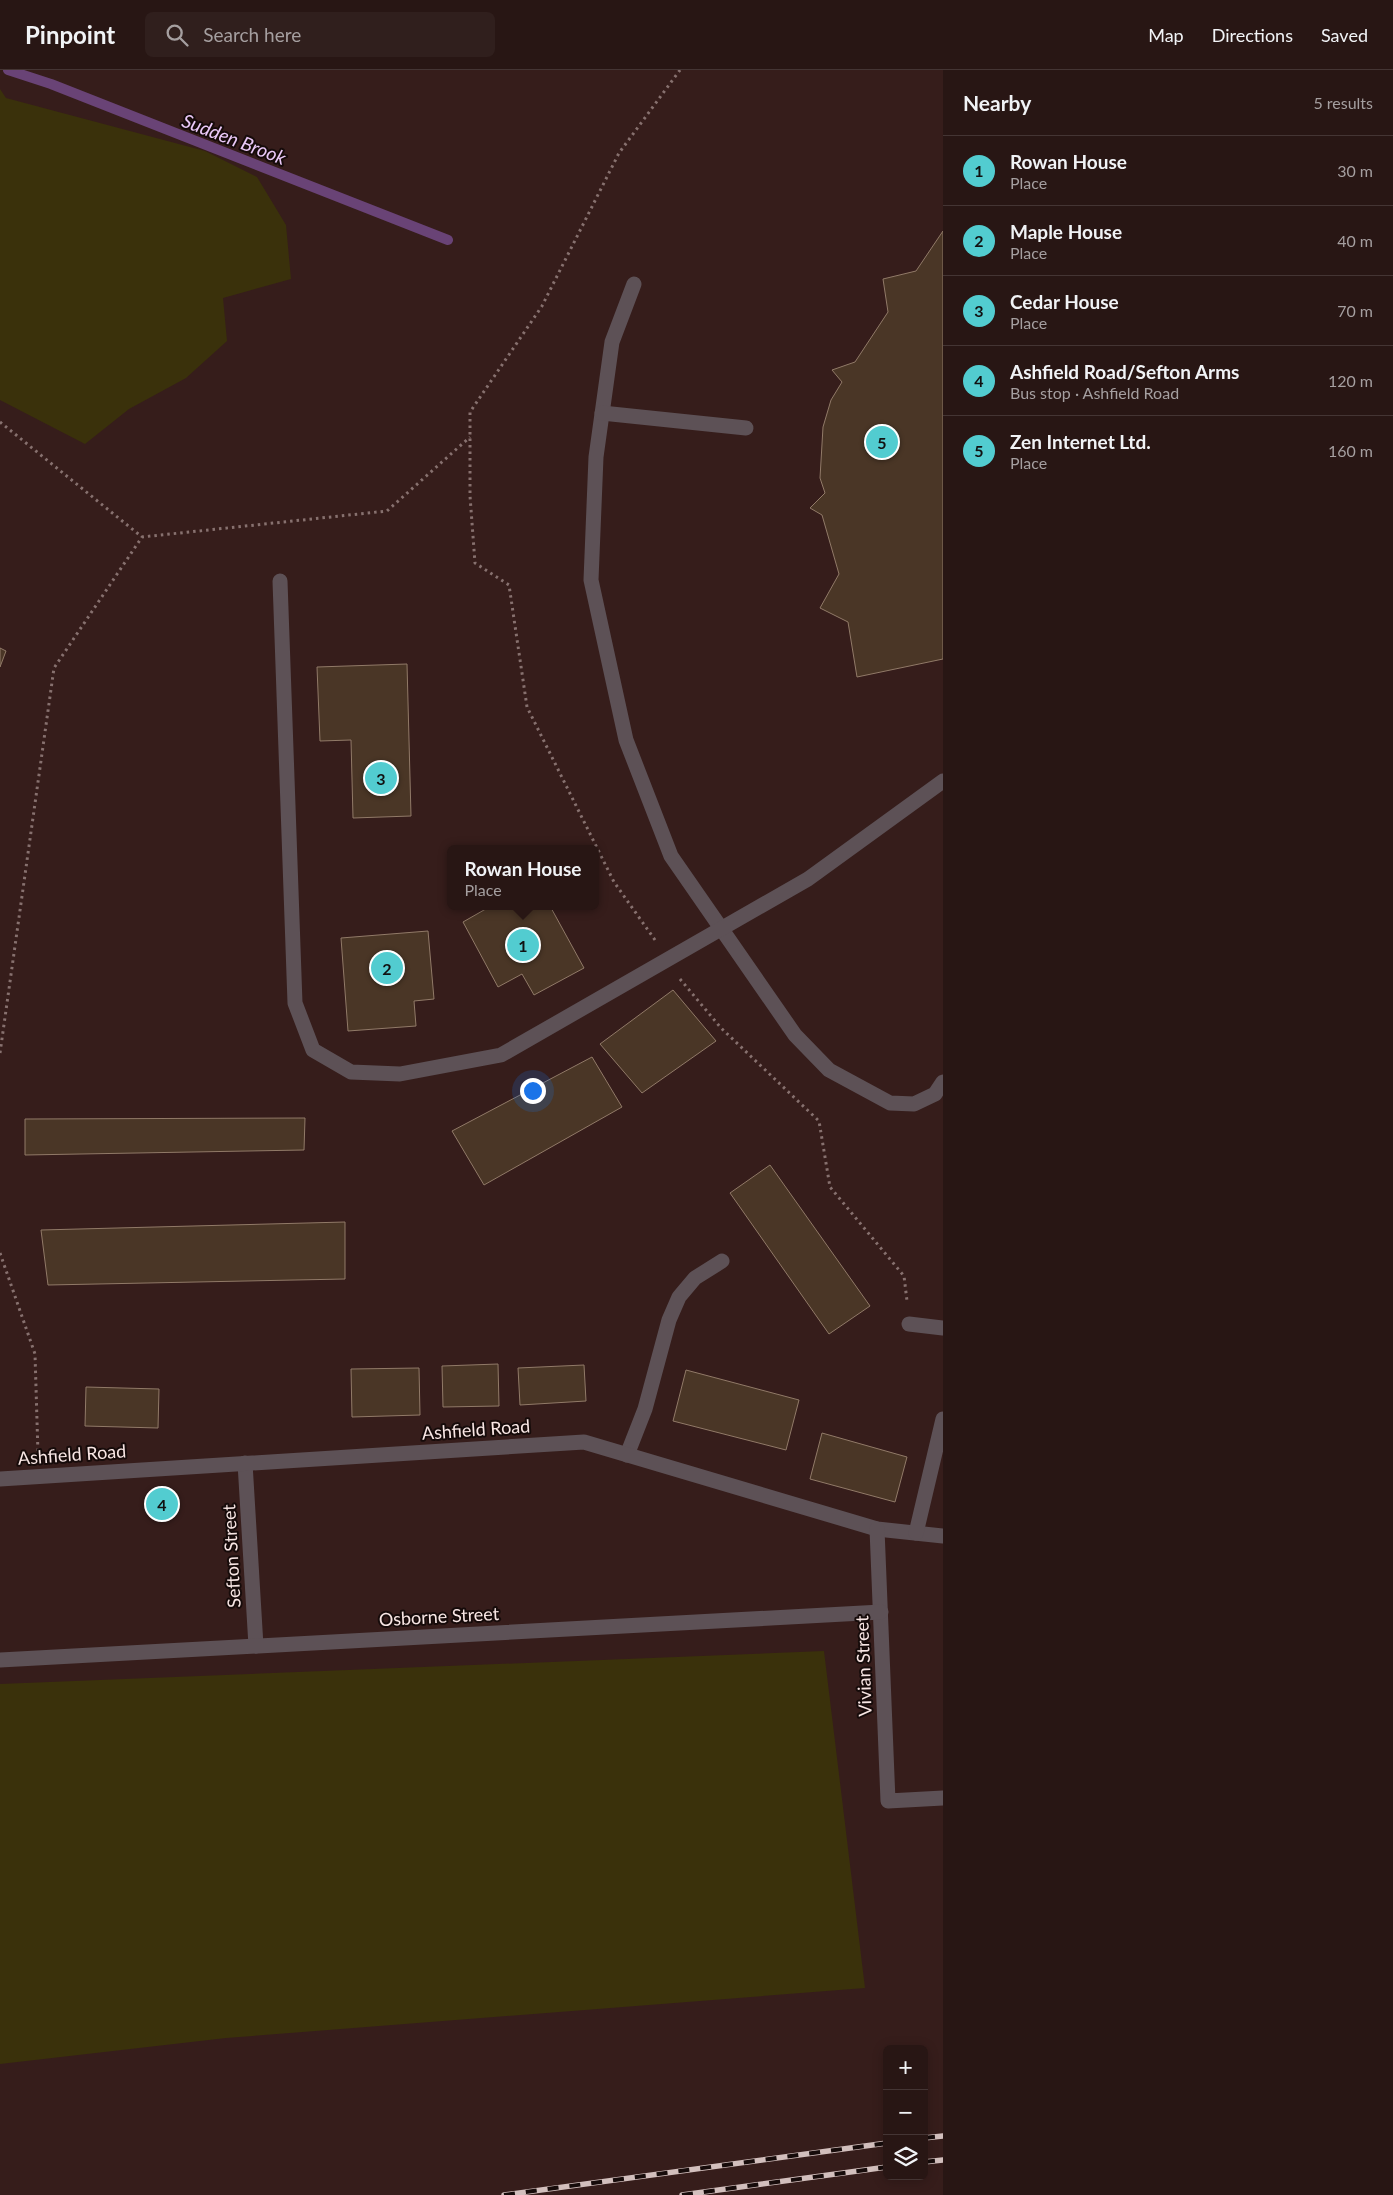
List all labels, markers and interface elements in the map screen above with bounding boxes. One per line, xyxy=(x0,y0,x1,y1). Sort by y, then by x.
search box xyxy=(145,12,495,57)
text: Pinpoint xyxy=(25,20,115,49)
icon: search xyxy=(163,21,191,49)
text: Search here xyxy=(203,23,301,46)
text: Map xyxy=(1148,24,1184,46)
text: Directions xyxy=(1212,24,1293,46)
text: Saved xyxy=(1321,24,1368,46)
text: Nearby xyxy=(963,90,1031,115)
text: 5 results xyxy=(1313,93,1373,112)
water label: Sudden Brook xyxy=(179,108,290,169)
text: Rowan House xyxy=(1010,150,1127,173)
text: 1 xyxy=(974,161,984,180)
text: 30 m xyxy=(1337,161,1373,180)
text: Place xyxy=(1010,173,1047,192)
text: Maple House xyxy=(1010,220,1122,243)
text: 2 xyxy=(974,231,984,250)
text: 40 m xyxy=(1337,231,1373,250)
text: Place xyxy=(1010,243,1047,262)
text: Cedar House xyxy=(1010,290,1119,313)
text: 3 xyxy=(974,301,984,320)
text: 70 m xyxy=(1337,301,1373,320)
text: Place xyxy=(1010,313,1047,332)
text: Ashfield Road/Sefton Arms xyxy=(1010,360,1239,383)
text: 4 xyxy=(974,371,984,390)
text: 120 m xyxy=(1328,371,1373,390)
text: Bus stop · Ashfield Road xyxy=(1010,383,1179,402)
pin: 5 xyxy=(866,423,898,461)
text: Zen Internet Ltd. xyxy=(1010,430,1151,453)
text: 5 xyxy=(974,441,984,460)
text: 160 m xyxy=(1328,441,1373,460)
text: Place xyxy=(1010,453,1047,472)
pin: 3 xyxy=(365,759,397,797)
popup xyxy=(447,845,599,910)
text: Rowan House xyxy=(465,857,581,880)
text: Place xyxy=(465,880,502,899)
pin: 1 xyxy=(507,926,539,964)
pin: 2 xyxy=(371,949,403,987)
your location xyxy=(520,1078,546,1104)
street label: Ashfield Road xyxy=(421,1414,531,1444)
street label: Ashfield Road xyxy=(17,1439,127,1469)
pin: 4 xyxy=(146,1485,178,1523)
street label: Sefton Street xyxy=(217,1503,245,1608)
street label: Osborne Street xyxy=(378,1602,500,1630)
street label: Vivian Street xyxy=(850,1615,876,1717)
map controls xyxy=(883,2045,928,2180)
button: + xyxy=(883,2045,928,2090)
button: − xyxy=(883,2090,928,2135)
button: layers xyxy=(883,2135,928,2180)

